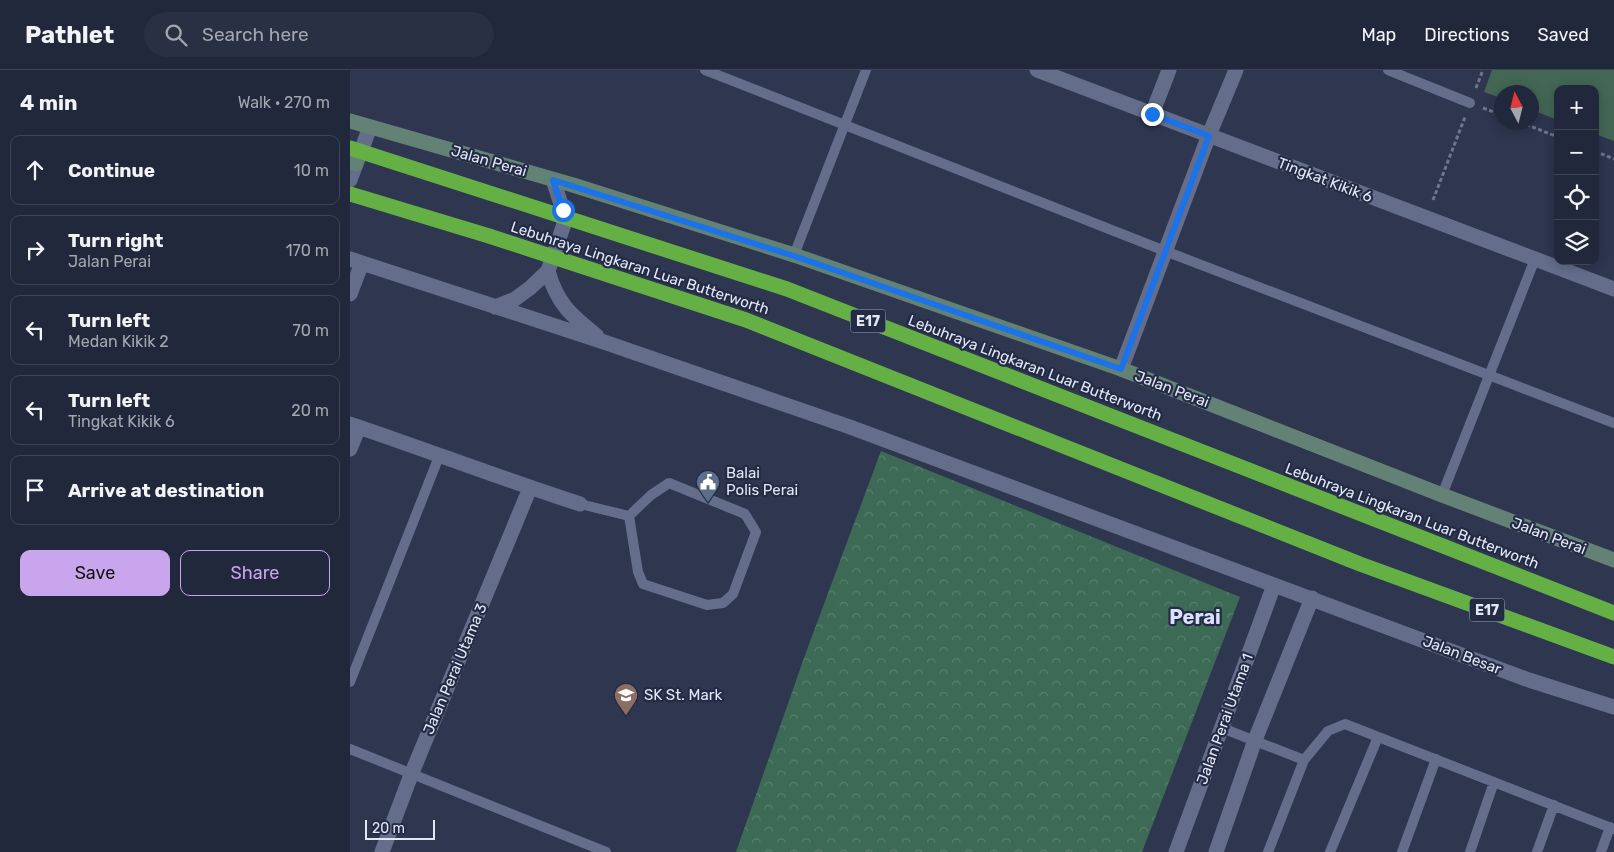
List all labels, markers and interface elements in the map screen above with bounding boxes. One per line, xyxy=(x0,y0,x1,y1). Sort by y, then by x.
search box xyxy=(144,12,494,57)
text: Pathlet xyxy=(25,21,114,49)
icon: search xyxy=(162,21,190,49)
text: Search here xyxy=(202,23,309,46)
text: Map xyxy=(1361,24,1396,46)
text: Directions xyxy=(1424,24,1510,46)
text: Saved xyxy=(1538,24,1589,46)
north arrow xyxy=(1494,85,1539,130)
map controls xyxy=(1554,85,1599,265)
button: + xyxy=(1554,85,1599,130)
text: 4 min xyxy=(20,90,78,115)
text: Walk · 270 m xyxy=(238,93,330,112)
route end xyxy=(1141,103,1164,126)
button: − xyxy=(1554,130,1599,175)
street label: Jalan Perai xyxy=(449,142,529,180)
street label: Tingkat Kikik 6 xyxy=(1275,154,1375,206)
icon: ahead xyxy=(21,156,49,184)
text: Continue xyxy=(68,159,155,182)
text: 10 m xyxy=(294,161,329,180)
button: locate xyxy=(1554,175,1599,220)
route start xyxy=(552,199,575,222)
street label: Lebuhraya Lingkaran Luar Butterworth xyxy=(509,218,771,318)
button: layers xyxy=(1554,220,1599,265)
text: Turn right xyxy=(68,229,163,252)
icon: right xyxy=(21,236,49,264)
text: 170 m xyxy=(286,241,329,260)
text: Jalan Perai xyxy=(68,252,151,271)
text: Turn left xyxy=(68,309,150,332)
road number: E17 xyxy=(850,310,886,332)
street label: Lebuhraya Lingkaran Luar Butterworth xyxy=(905,311,1165,425)
icon: left xyxy=(21,316,49,344)
text: 70 m xyxy=(292,321,329,340)
text: Medan Kikik 2 xyxy=(68,332,169,351)
street label: Jalan Perai xyxy=(1132,367,1212,411)
text: Turn left xyxy=(68,389,150,412)
icon: left xyxy=(21,396,49,424)
text: 20 m xyxy=(291,401,329,420)
text: Tingkat Kikik 6 xyxy=(68,412,175,431)
street label: Lebuhraya Lingkaran Luar Butterworth xyxy=(1282,459,1542,573)
place label: Balai Polis Perai xyxy=(726,464,798,499)
public building icon: Balai Polis Perai xyxy=(695,469,721,503)
icon: arrive xyxy=(21,476,49,504)
text: Arrive at destination xyxy=(68,479,264,502)
street label: Jalan Perai xyxy=(1509,514,1589,558)
button: Save xyxy=(20,550,170,596)
button: Share xyxy=(180,550,330,596)
road number: E17 xyxy=(1470,598,1504,622)
street label: Jalan Perai Utama 3 xyxy=(419,601,491,737)
district label: Perai xyxy=(1169,605,1221,629)
street label: Jalan Besar xyxy=(1420,632,1504,678)
street label: Jalan Perai Utama 1 xyxy=(1193,651,1257,787)
school or university icon: SK St. Mark xyxy=(613,682,639,716)
place label: SK St. Mark xyxy=(644,686,722,704)
scale bar xyxy=(365,817,435,840)
text: 20 m xyxy=(372,820,405,837)

